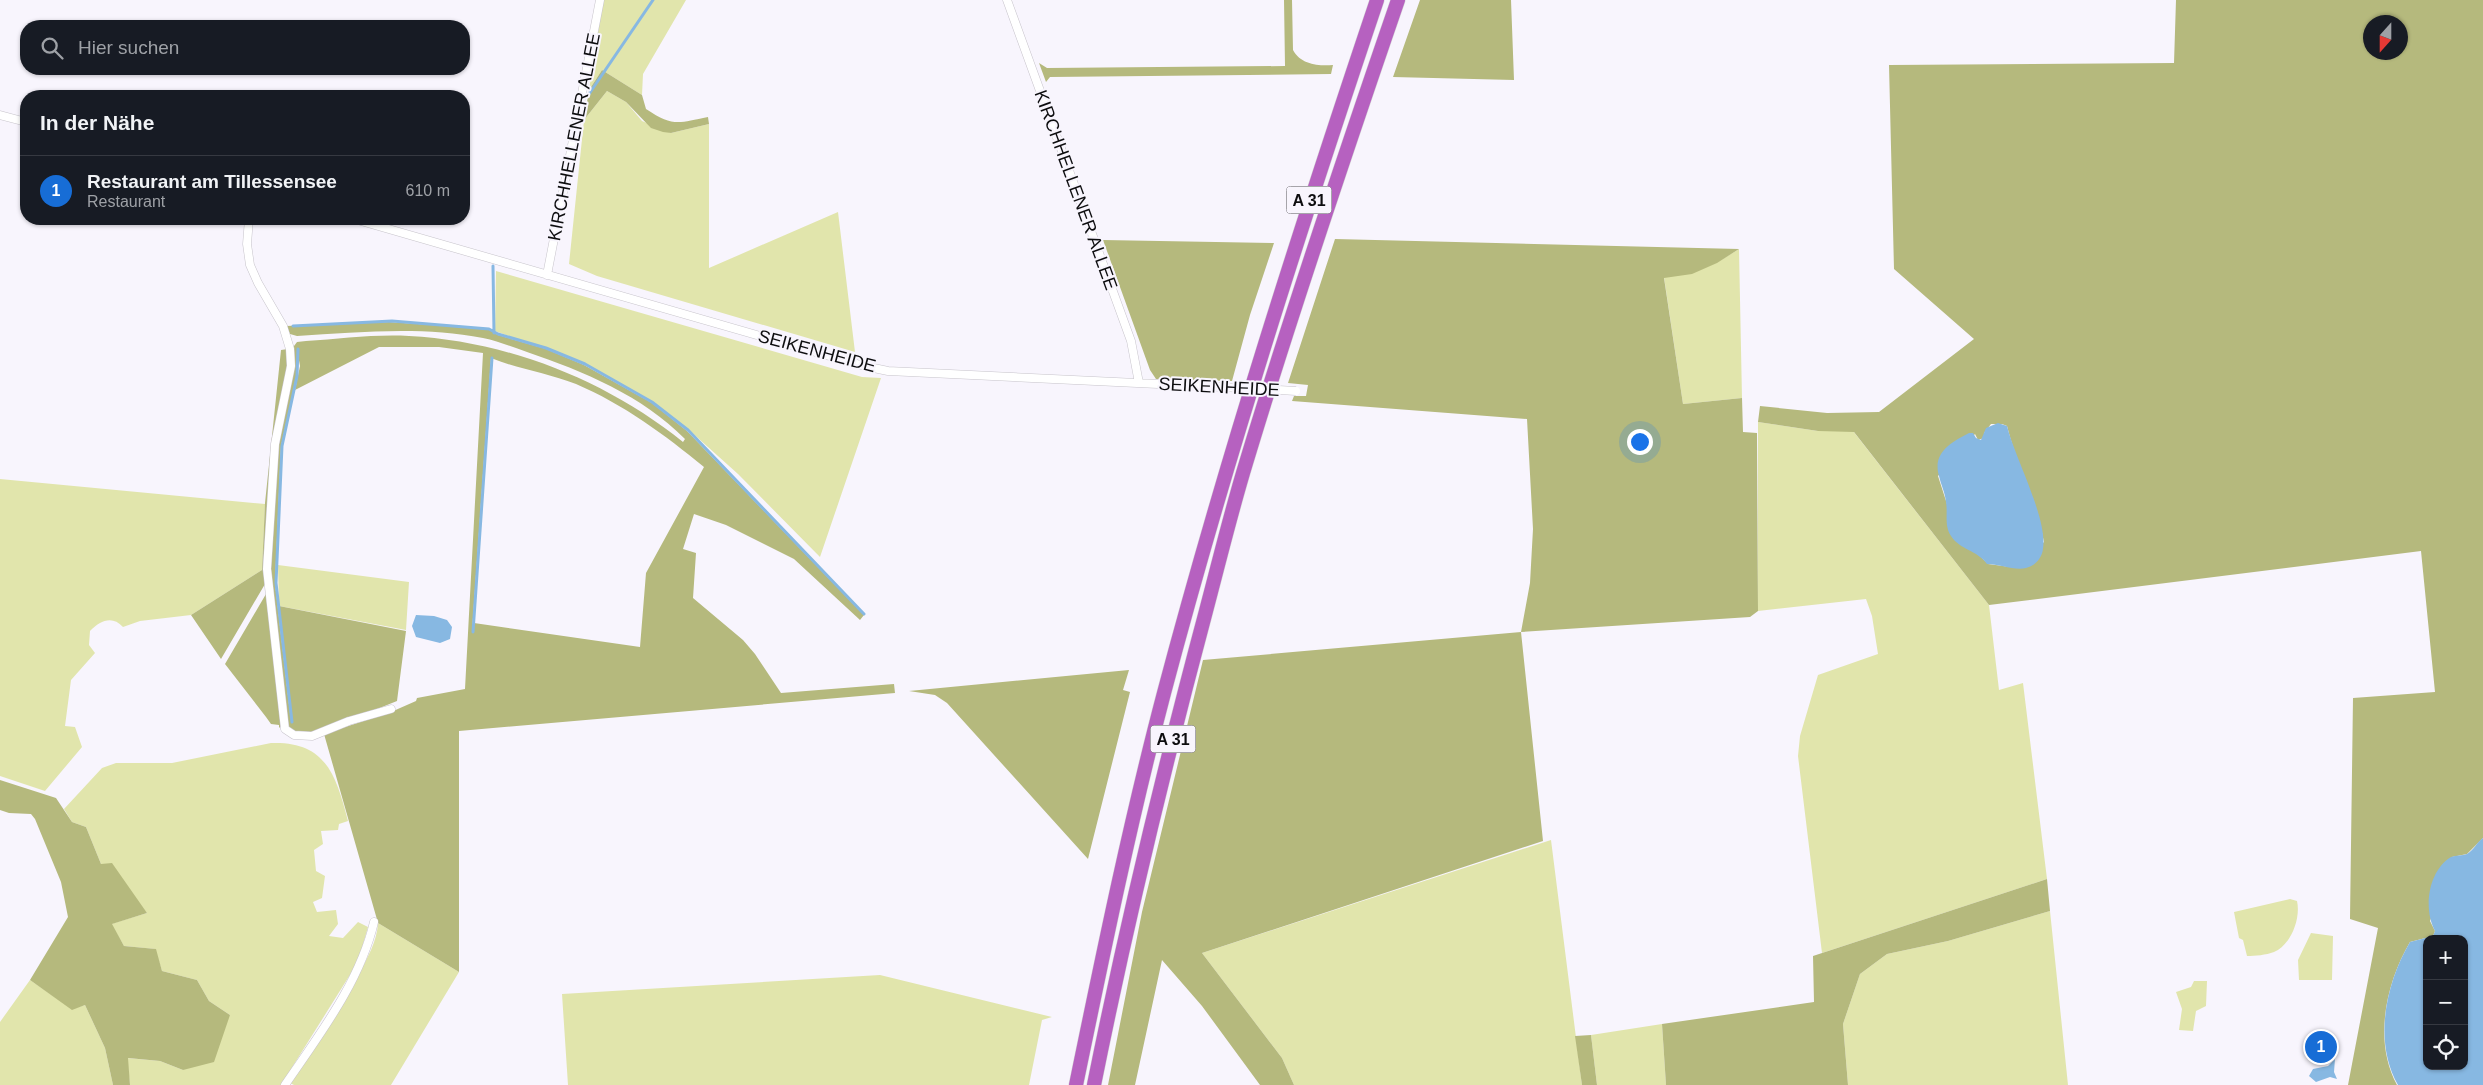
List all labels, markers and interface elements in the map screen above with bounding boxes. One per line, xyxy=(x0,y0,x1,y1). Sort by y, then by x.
north arrow xyxy=(2363,15,2408,60)
search box xyxy=(20,20,470,75)
street label: KIRCHHELLENER ALLEE xyxy=(544,31,604,243)
icon: search xyxy=(38,34,66,62)
text: Hier suchen xyxy=(78,37,179,58)
street label: KIRCHHELLENER ALLEE xyxy=(1031,87,1121,293)
text: In der Nähe xyxy=(40,111,154,134)
text: Restaurant am Tillessensee xyxy=(87,171,337,192)
text: 1 xyxy=(52,182,60,199)
text: 610 m xyxy=(406,182,450,199)
road number: A 31 xyxy=(1286,186,1332,214)
text: Restaurant xyxy=(87,193,165,210)
street label: SEIKENHEIDE xyxy=(756,326,878,376)
street label: SEIKENHEIDE xyxy=(1158,374,1280,400)
your location xyxy=(1627,429,1653,455)
road number: A 31 xyxy=(1150,726,1196,752)
map controls xyxy=(2423,935,2468,1070)
button: + xyxy=(2423,935,2468,980)
button: − xyxy=(2423,980,2468,1025)
button: locate xyxy=(2423,1025,2468,1070)
pin: 1 xyxy=(2305,1028,2337,1066)

